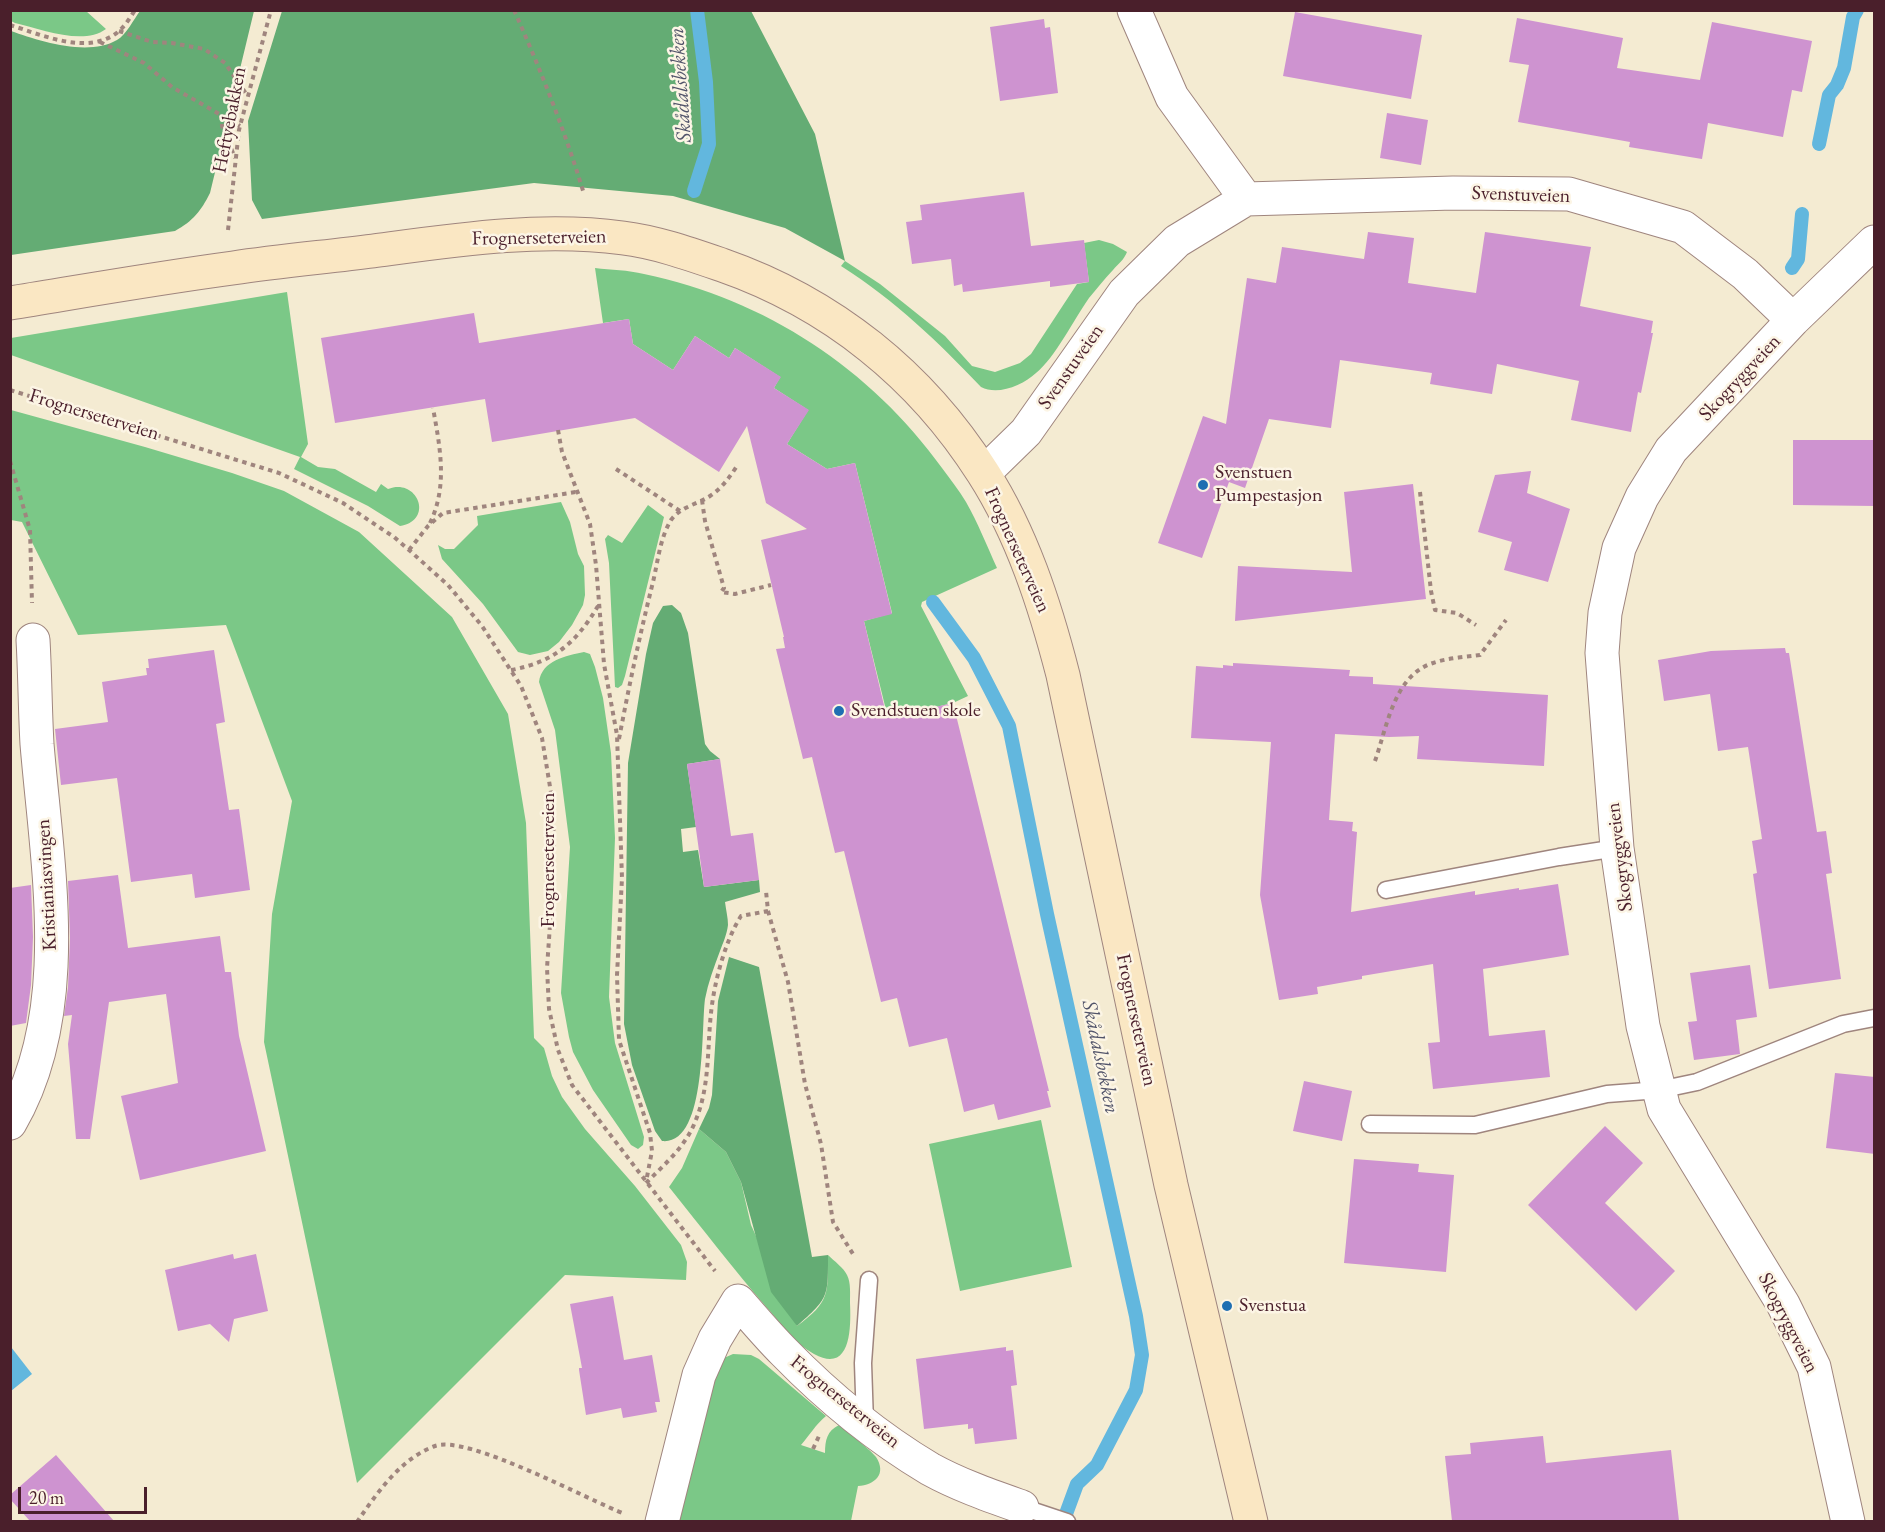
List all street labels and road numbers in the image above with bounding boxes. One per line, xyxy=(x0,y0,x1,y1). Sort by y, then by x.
street label: Heftyebakken xyxy=(208,65,252,175)
street label: Svenstuveien xyxy=(1471,181,1571,209)
street label: Frognerseterveien xyxy=(471,225,607,251)
street label: Svenstuveien xyxy=(1033,320,1109,414)
street label: Skogryggveien xyxy=(1694,330,1786,426)
street label: Frognerseterveien xyxy=(26,384,162,446)
street label: Frognerseterveien xyxy=(979,484,1055,616)
street label: Frognerseterveien xyxy=(537,793,561,927)
street label: Skogryggveien xyxy=(1601,801,1639,913)
street label: Kristianiasvingen xyxy=(32,818,62,952)
street label: Frognerseterveien xyxy=(1110,952,1162,1088)
street label: Skogryggveien xyxy=(1752,1269,1824,1377)
street label: Frognerseterveien xyxy=(785,1350,905,1454)

